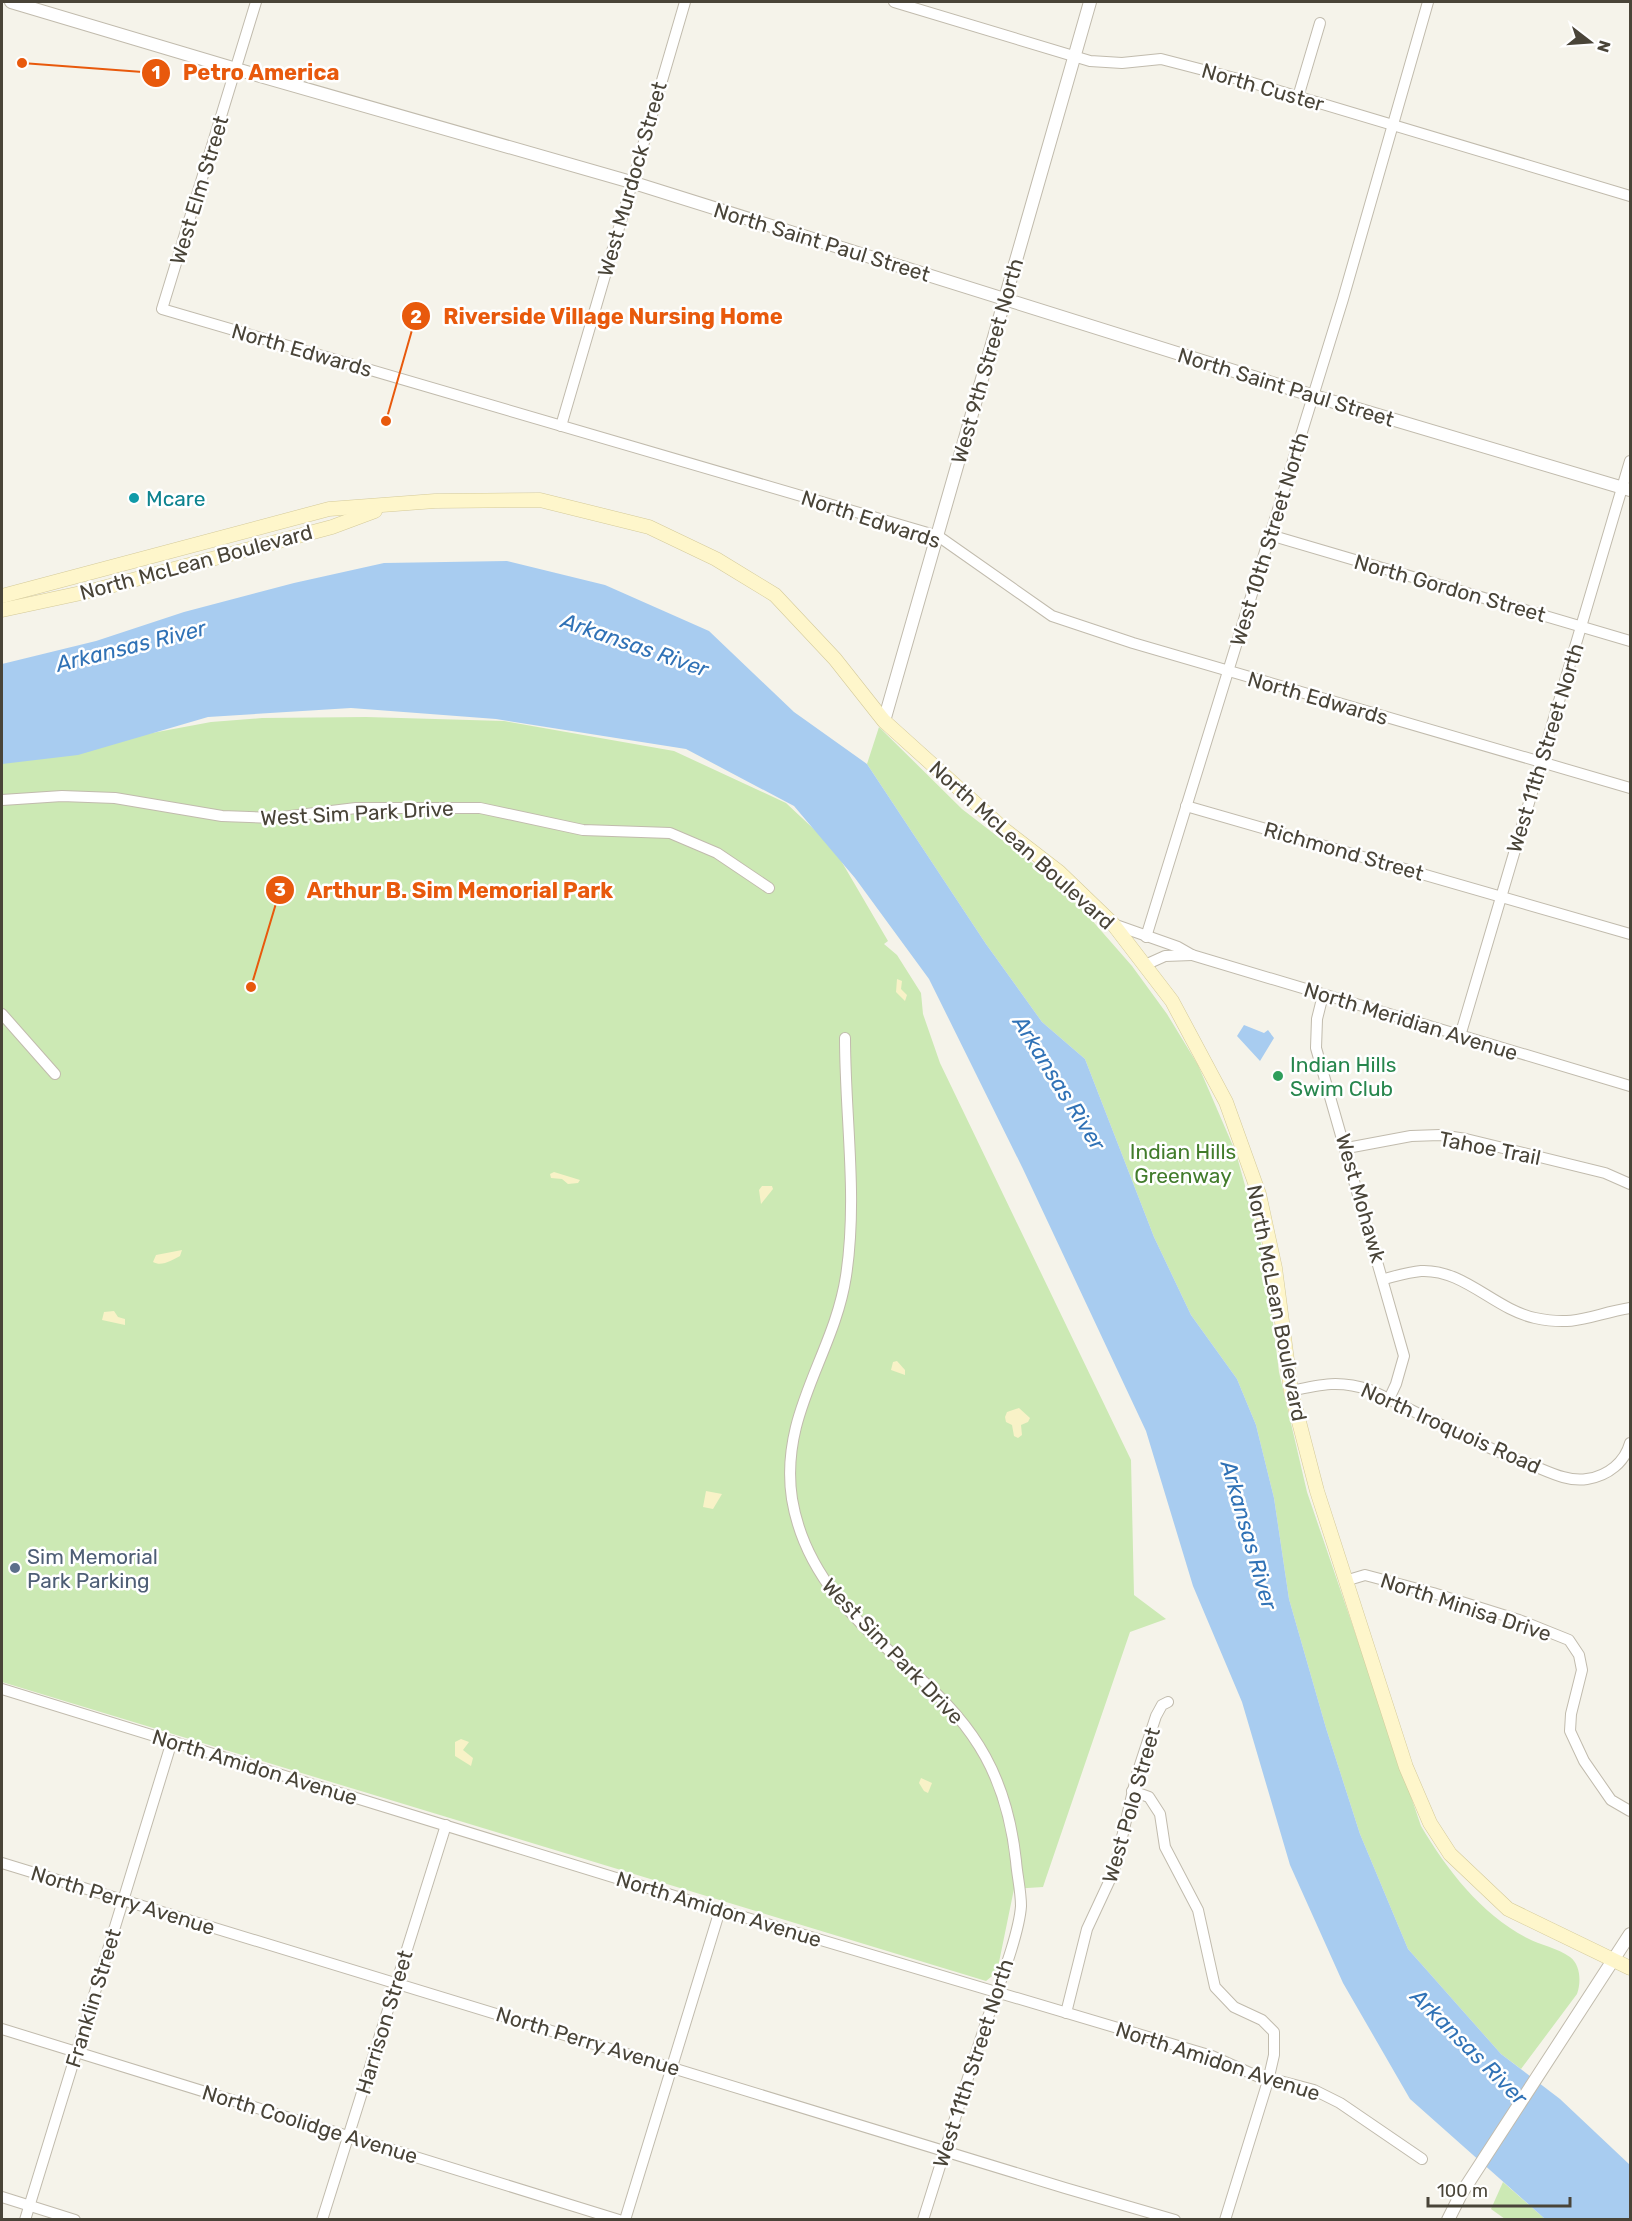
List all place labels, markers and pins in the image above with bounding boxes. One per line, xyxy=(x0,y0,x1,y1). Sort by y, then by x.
callout: Petro America xyxy=(141,53,352,93)
callout: Riverside Village Nursing Home xyxy=(401,296,795,336)
place label: Mcare xyxy=(146,486,205,511)
marker: Mcare xyxy=(127,491,141,505)
callout: Arthur B. Sim Memorial Park xyxy=(265,870,626,910)
place label: Indian Hills Swim Club xyxy=(1290,1052,1397,1101)
marker: Indian Hills Swim Club xyxy=(1271,1069,1285,1083)
place label: Sim Memorial Park Parking xyxy=(27,1544,158,1593)
marker: Sim Memorial Park Parking xyxy=(8,1561,22,1575)

